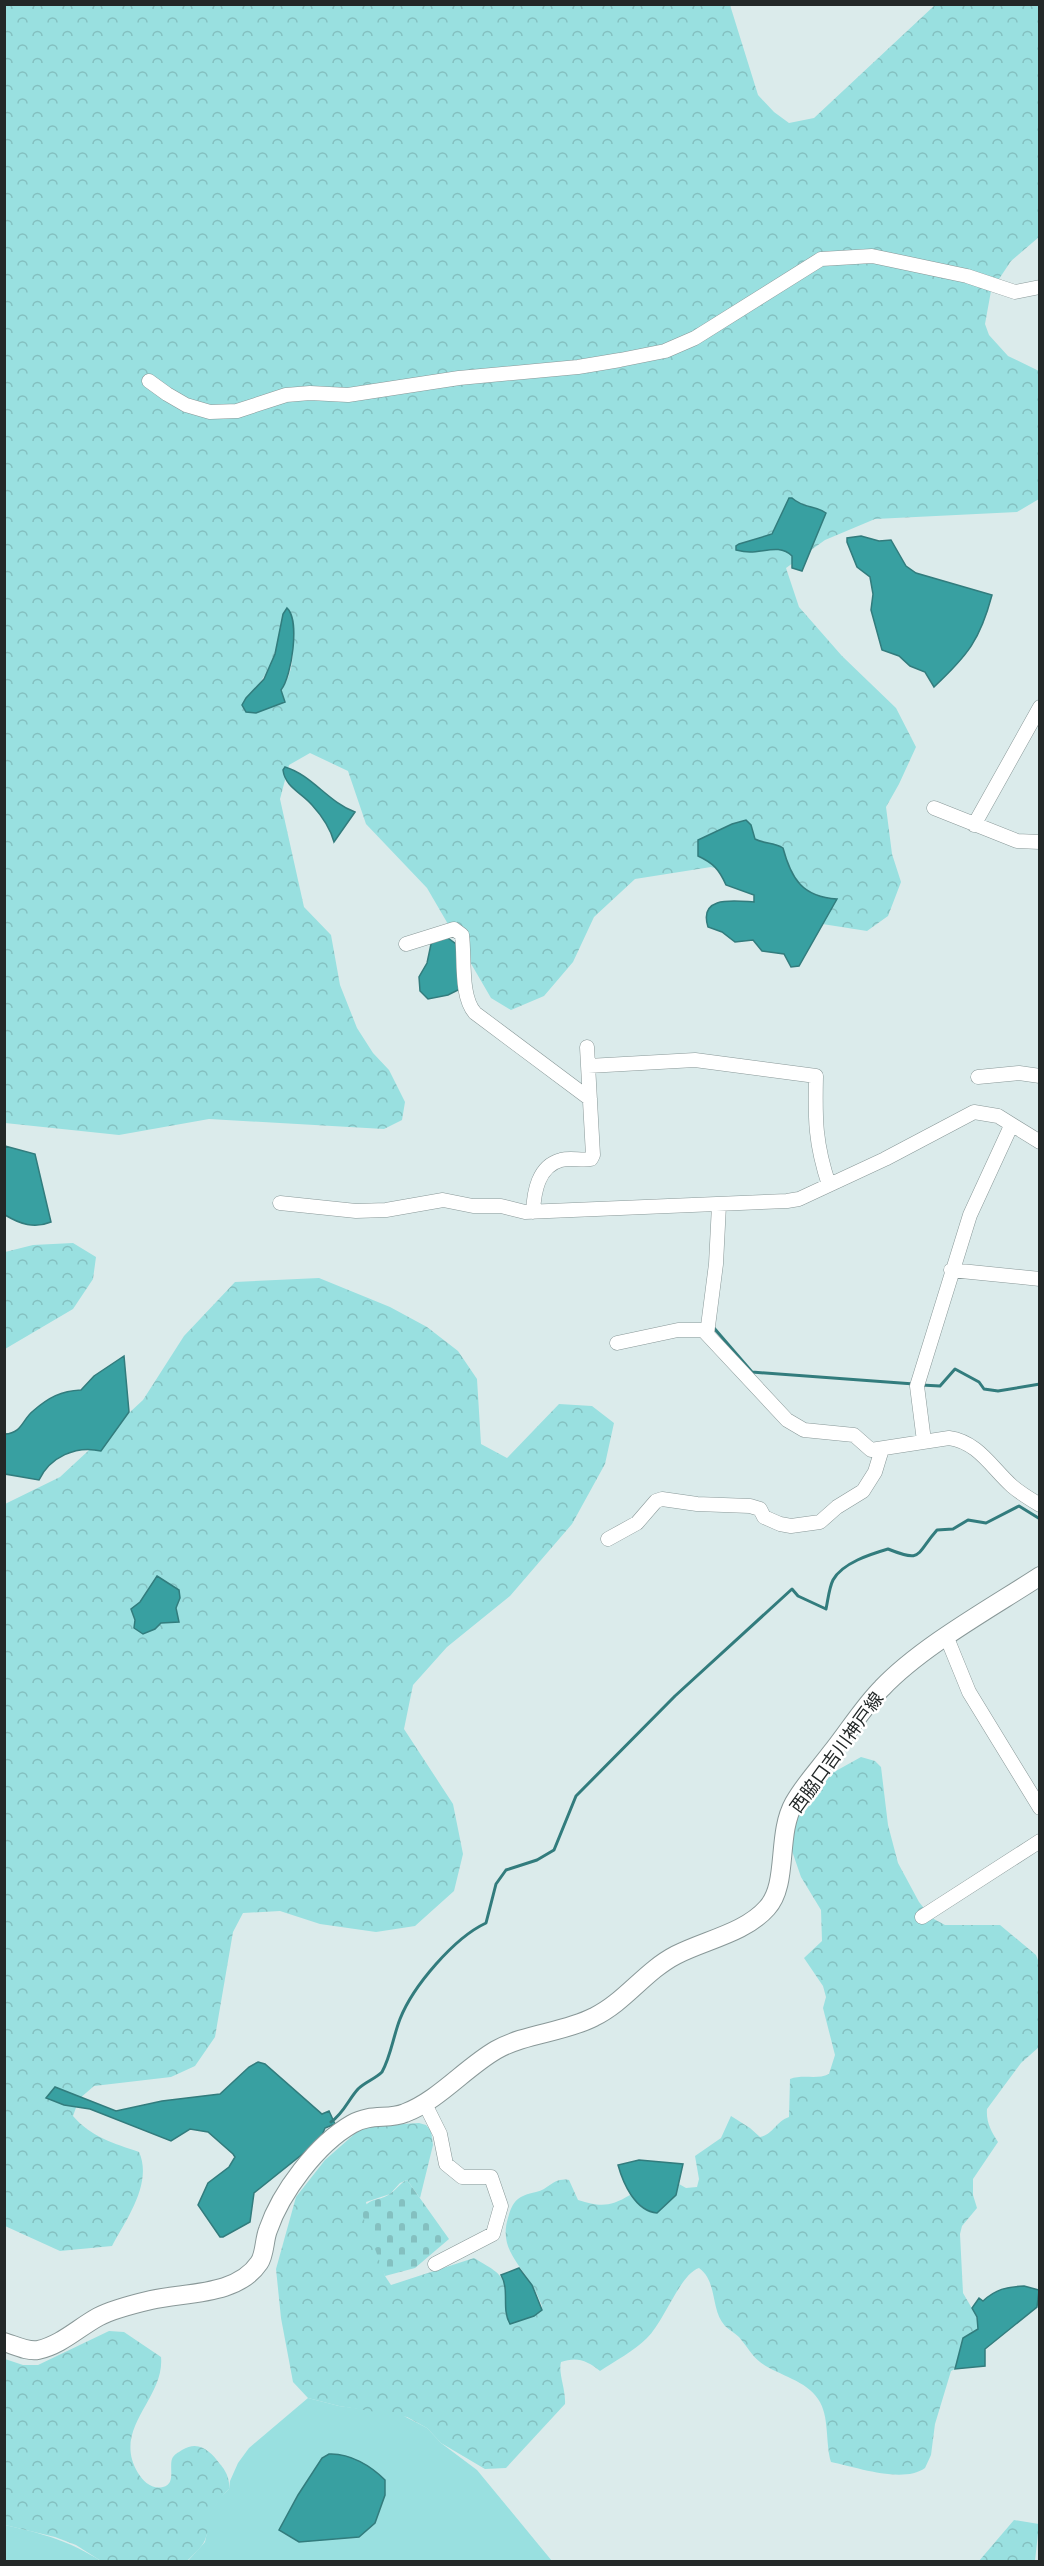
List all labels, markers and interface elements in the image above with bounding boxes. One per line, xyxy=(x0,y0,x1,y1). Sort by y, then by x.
street label: 西脇口吉川神戸線 xyxy=(786,1688,886,1816)

